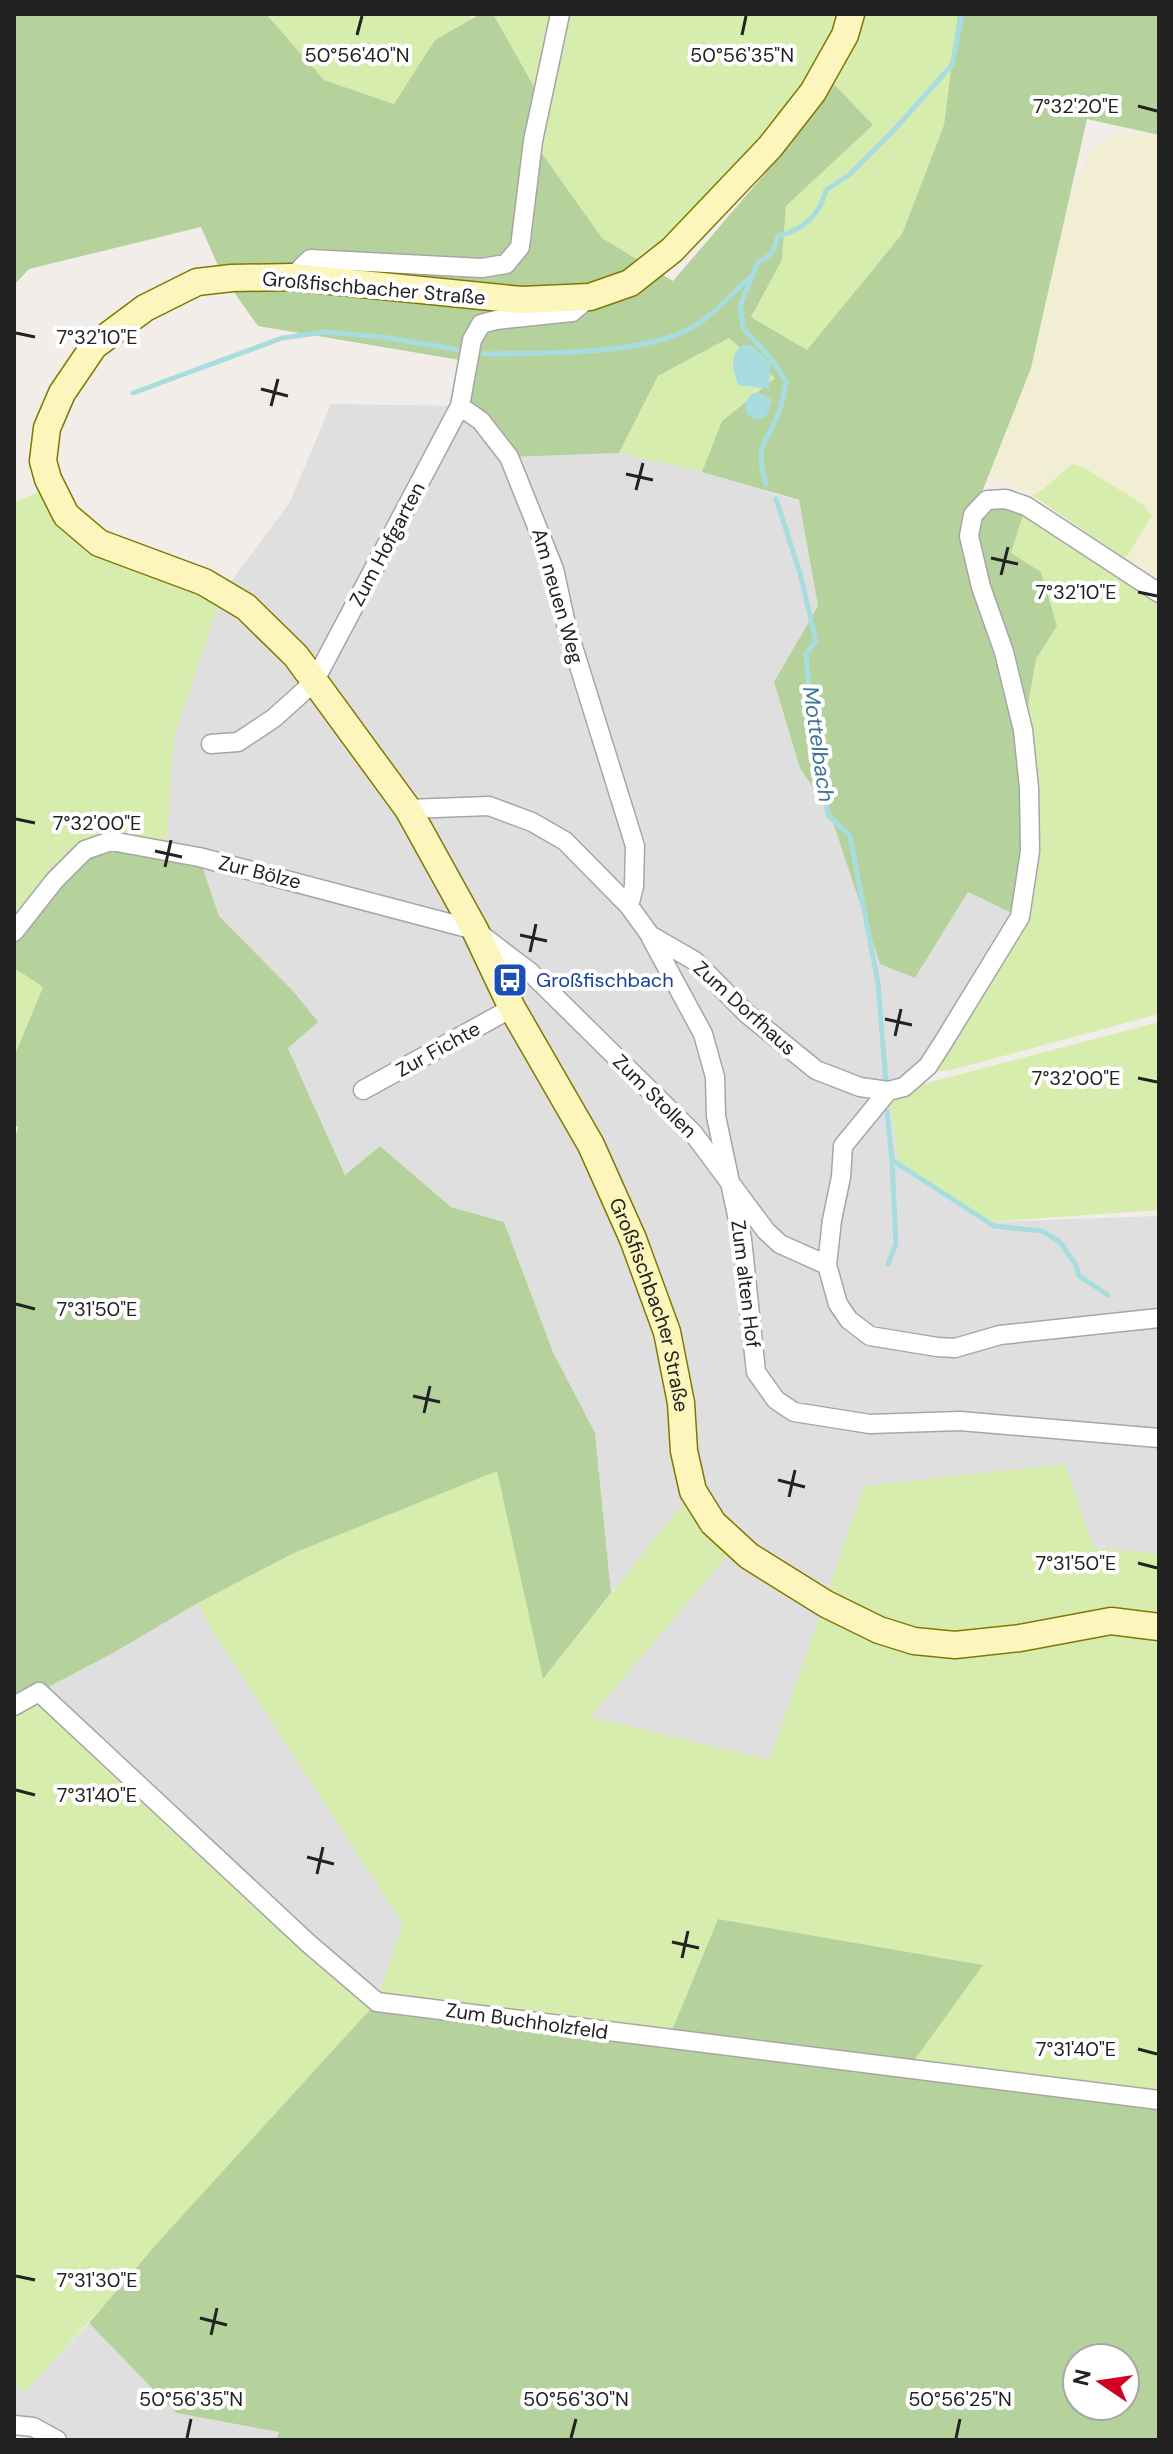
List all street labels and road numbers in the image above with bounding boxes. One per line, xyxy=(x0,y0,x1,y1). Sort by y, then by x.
street label: Großfischbacher Straße xyxy=(261,265,487,311)
street label: Zum Hofgarten xyxy=(343,478,431,610)
street label: Am neuen Weg xyxy=(526,525,590,667)
street label: Zur Bölze xyxy=(216,849,304,895)
street label: Zum Dorfhaus xyxy=(688,955,802,1061)
street label: Zur Fichte xyxy=(391,1015,485,1083)
street label: Zum Stollen xyxy=(608,1049,702,1143)
street label: Großfischbacher Straße xyxy=(603,1194,695,1413)
street label: Zum alten Hof xyxy=(725,1219,767,1350)
street label: Zum Buchholzfeld xyxy=(444,1997,610,2045)

